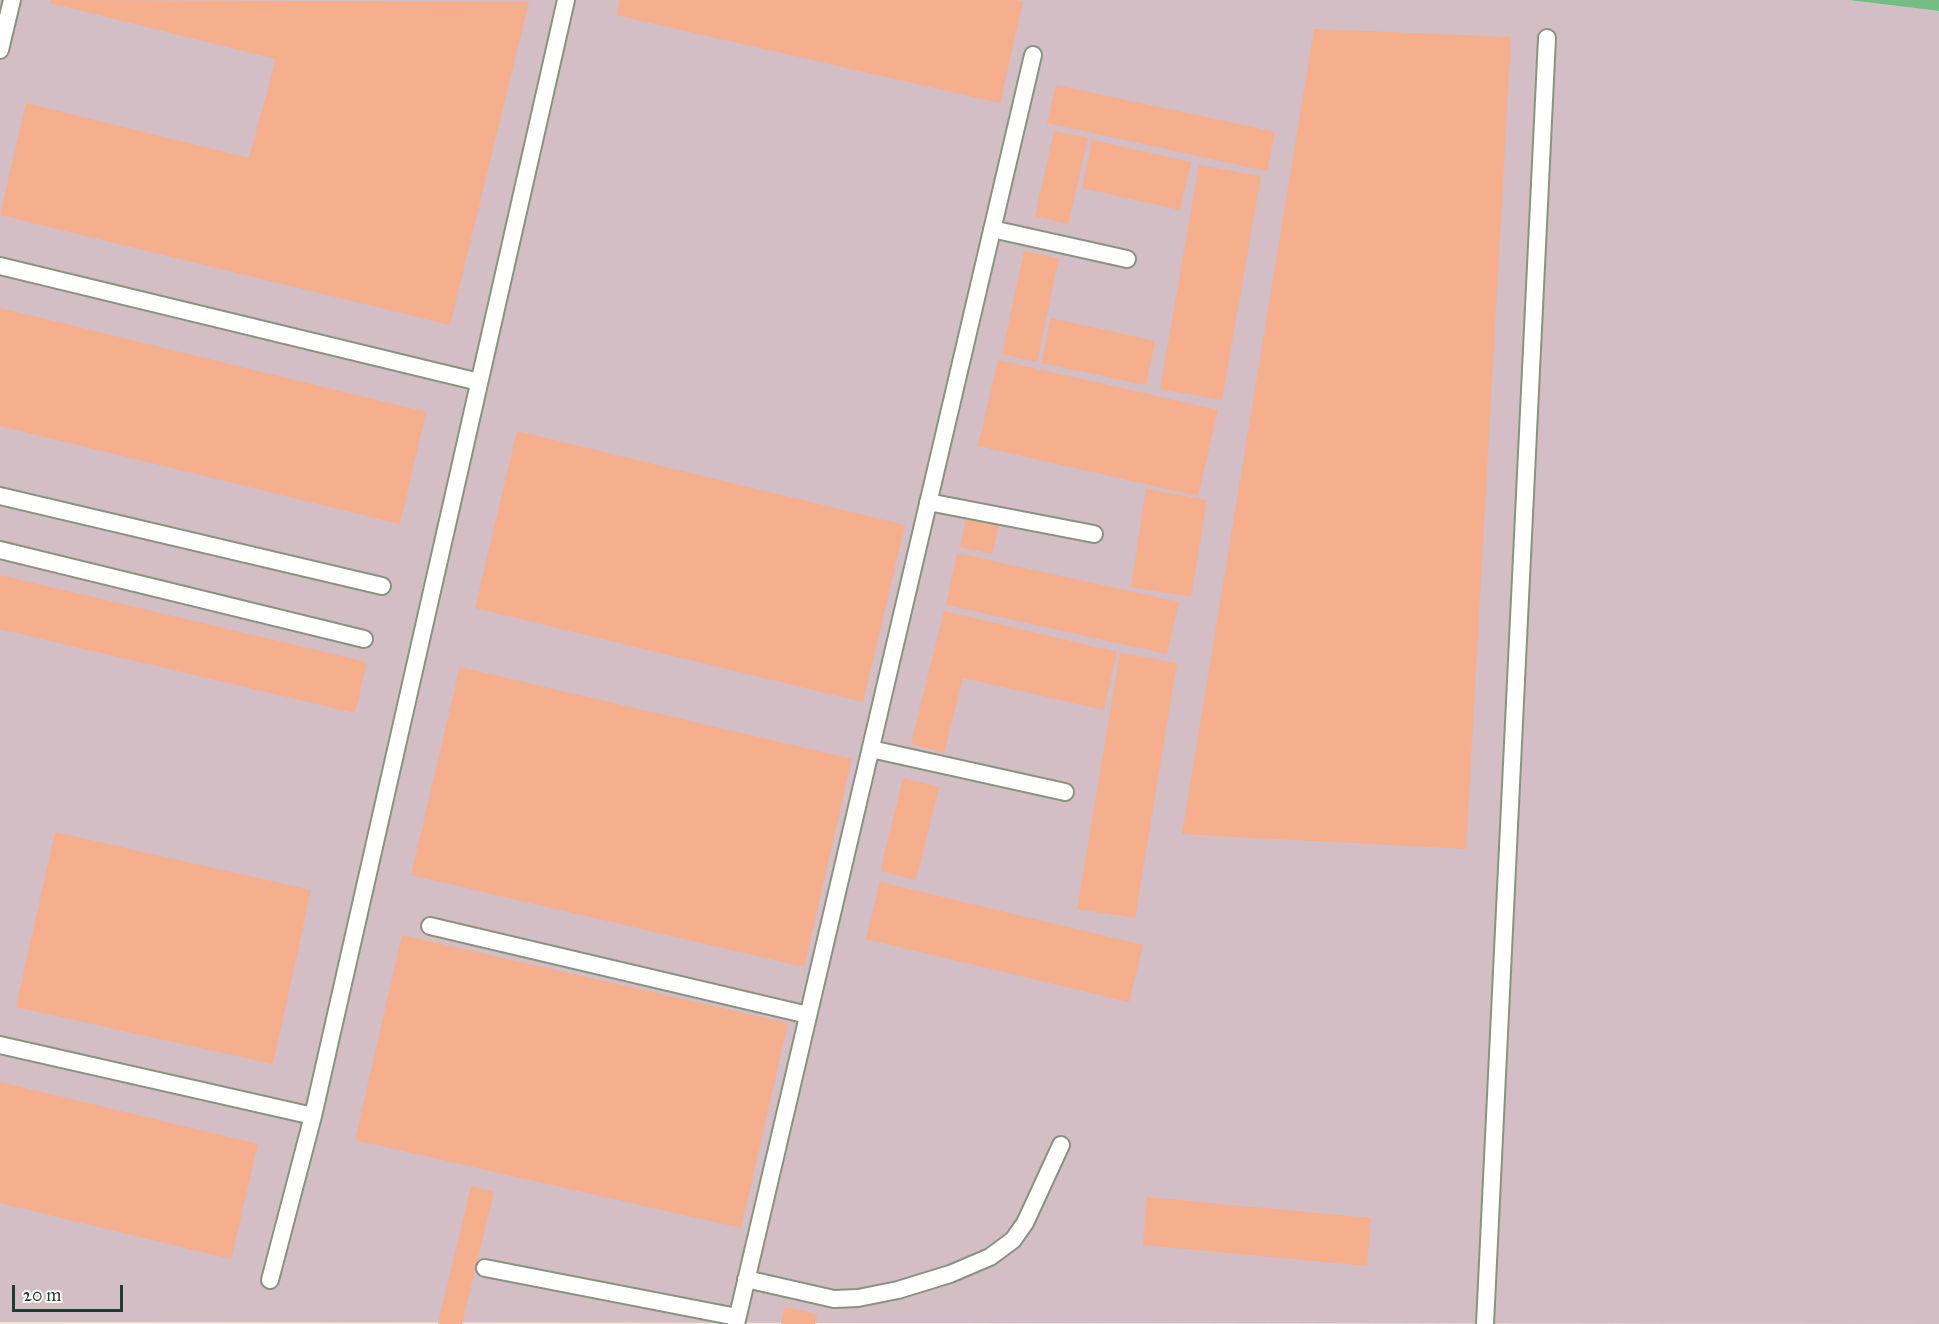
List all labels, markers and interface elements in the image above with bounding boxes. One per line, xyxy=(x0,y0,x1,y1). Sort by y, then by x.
scale bar xyxy=(15,1273,126,1311)
text: 20 m xyxy=(23,1284,61,1306)

